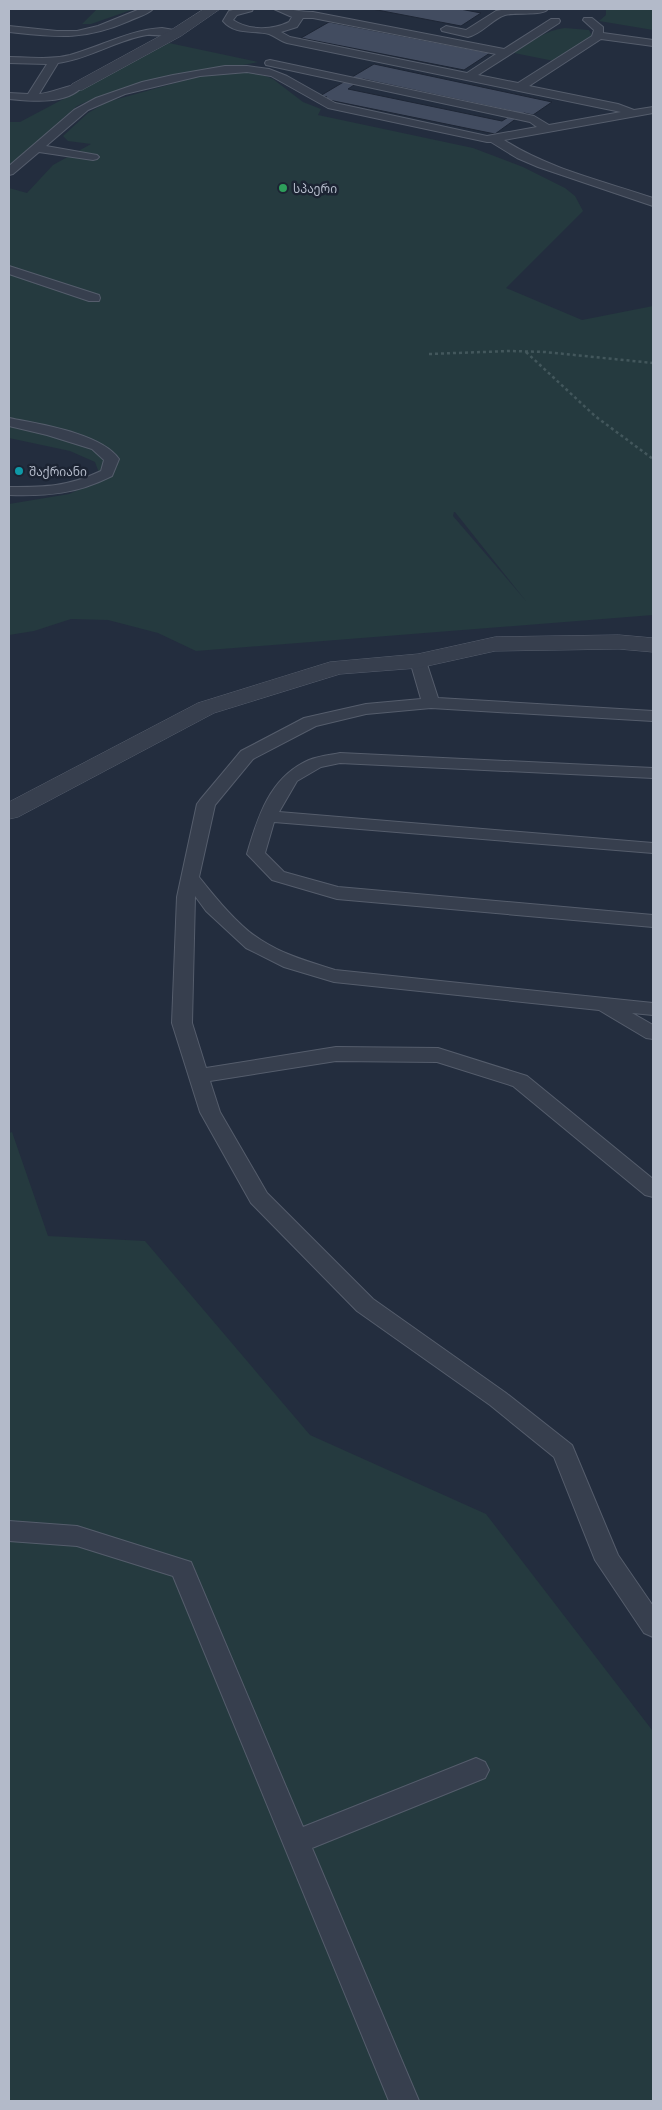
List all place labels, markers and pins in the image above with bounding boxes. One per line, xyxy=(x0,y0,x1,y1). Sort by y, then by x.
place label: სპაერი xyxy=(293,181,337,196)
marker: სპაერი xyxy=(277,182,289,194)
place label: შაქრიანი xyxy=(29,464,87,479)
marker: შაქრიანი xyxy=(13,465,25,477)

